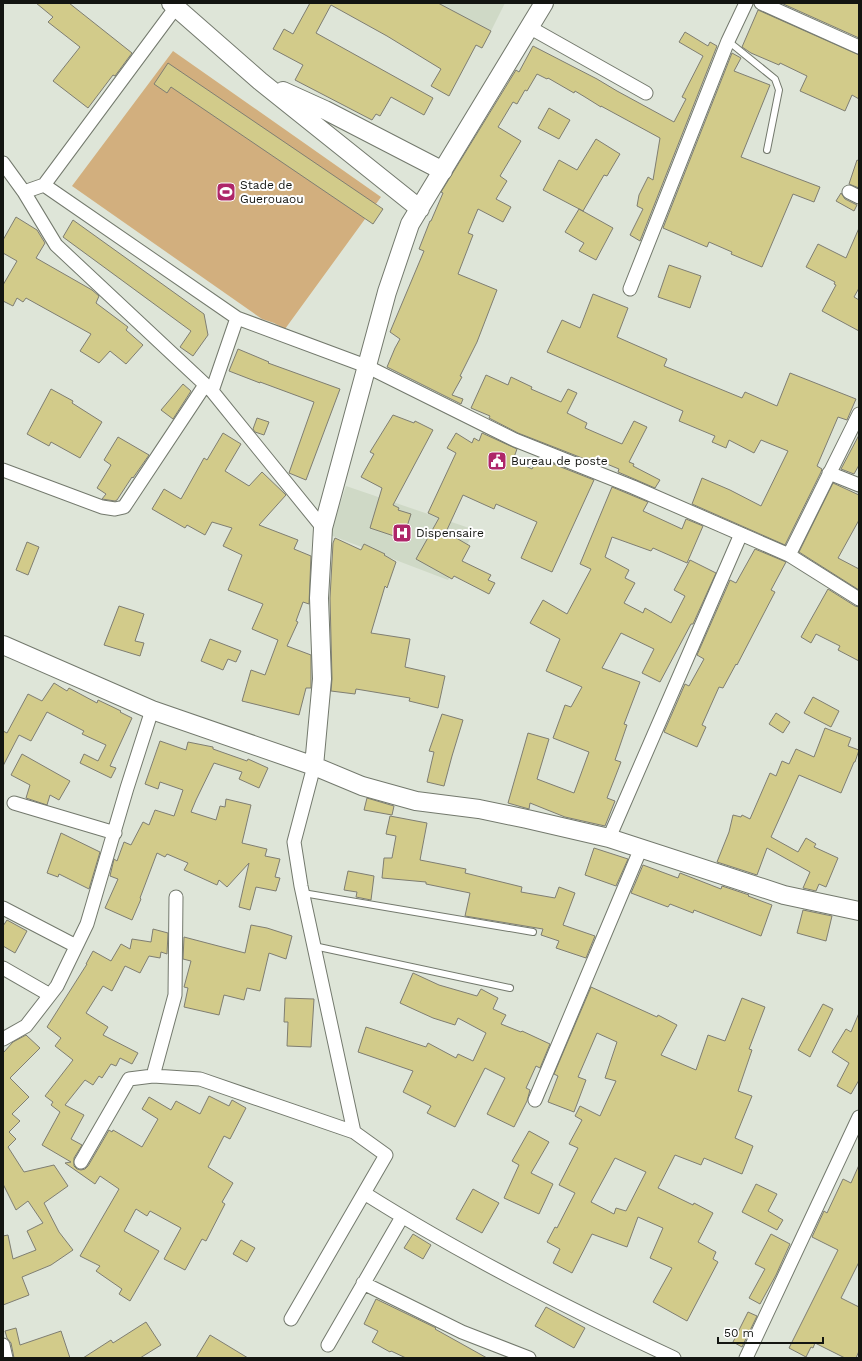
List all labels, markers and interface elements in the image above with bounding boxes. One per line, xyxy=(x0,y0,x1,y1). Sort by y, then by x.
place label: Stade de Guerouaou xyxy=(240,178,304,206)
sports icon: Stade de Guerouaou xyxy=(215,181,237,203)
public building icon: Bureau de poste xyxy=(486,450,508,472)
place label: Bureau de poste xyxy=(511,454,608,468)
hospital icon: Dispensaire xyxy=(391,522,413,544)
place label: Dispensaire xyxy=(416,526,484,540)
scale bar xyxy=(718,1319,823,1345)
text: 50 m xyxy=(724,1326,754,1340)

